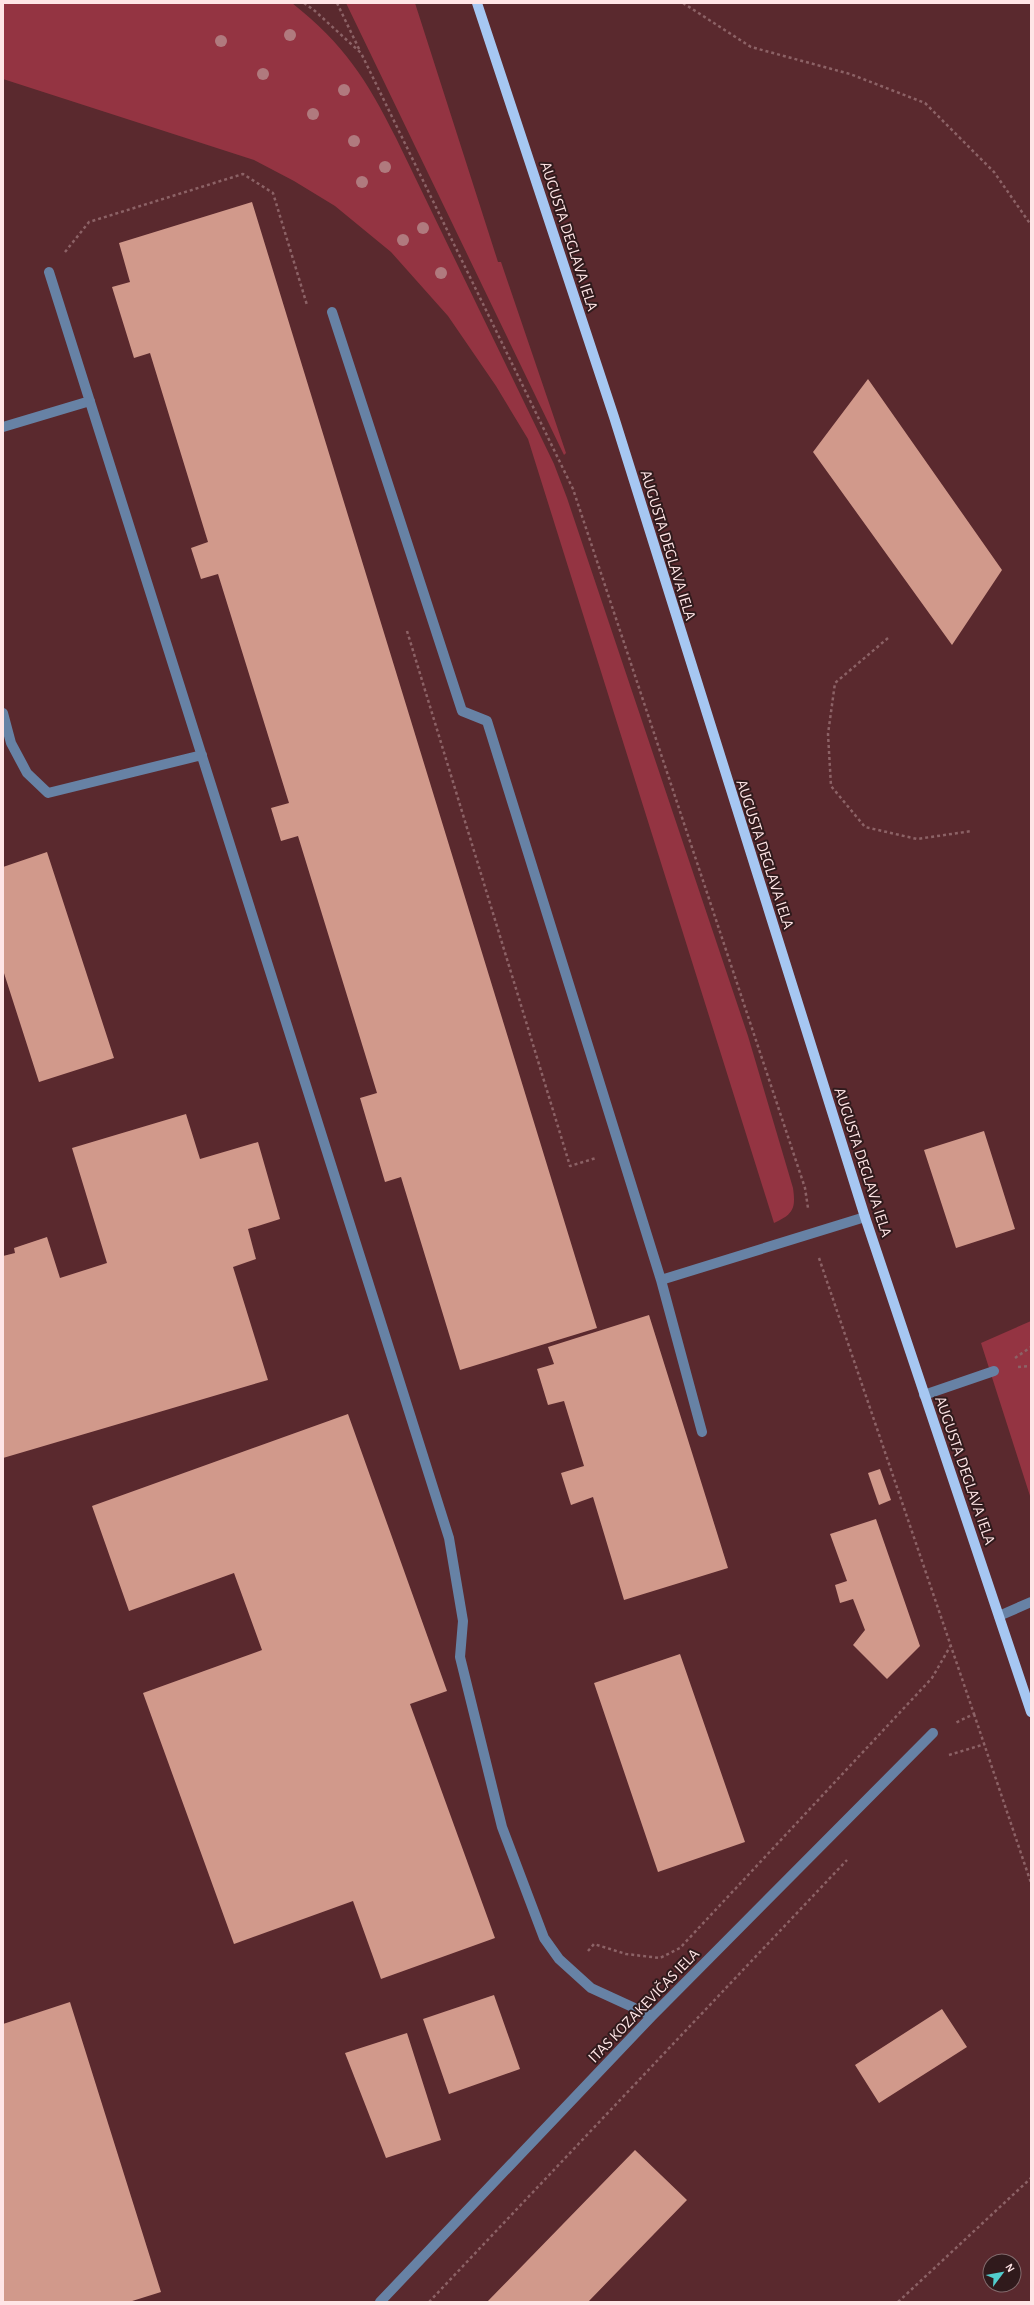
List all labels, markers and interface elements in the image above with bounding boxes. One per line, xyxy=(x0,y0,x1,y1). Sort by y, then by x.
street label: AUGUSTA DEGLAVA IELA xyxy=(537,160,601,313)
street label: AUGUSTA DEGLAVA IELA xyxy=(638,468,699,622)
street label: AUGUSTA DEGLAVA IELA xyxy=(733,778,797,931)
street label: AUGUSTA DEGLAVA IELA xyxy=(831,1086,895,1239)
street label: AUGUSTA DEGLAVA IELA xyxy=(932,1394,998,1547)
street label: ITAS KOZAKEVIČAS IELA xyxy=(584,1944,702,2066)
north arrow xyxy=(982,2253,1022,2293)
text: N xyxy=(1003,2262,1017,2274)

